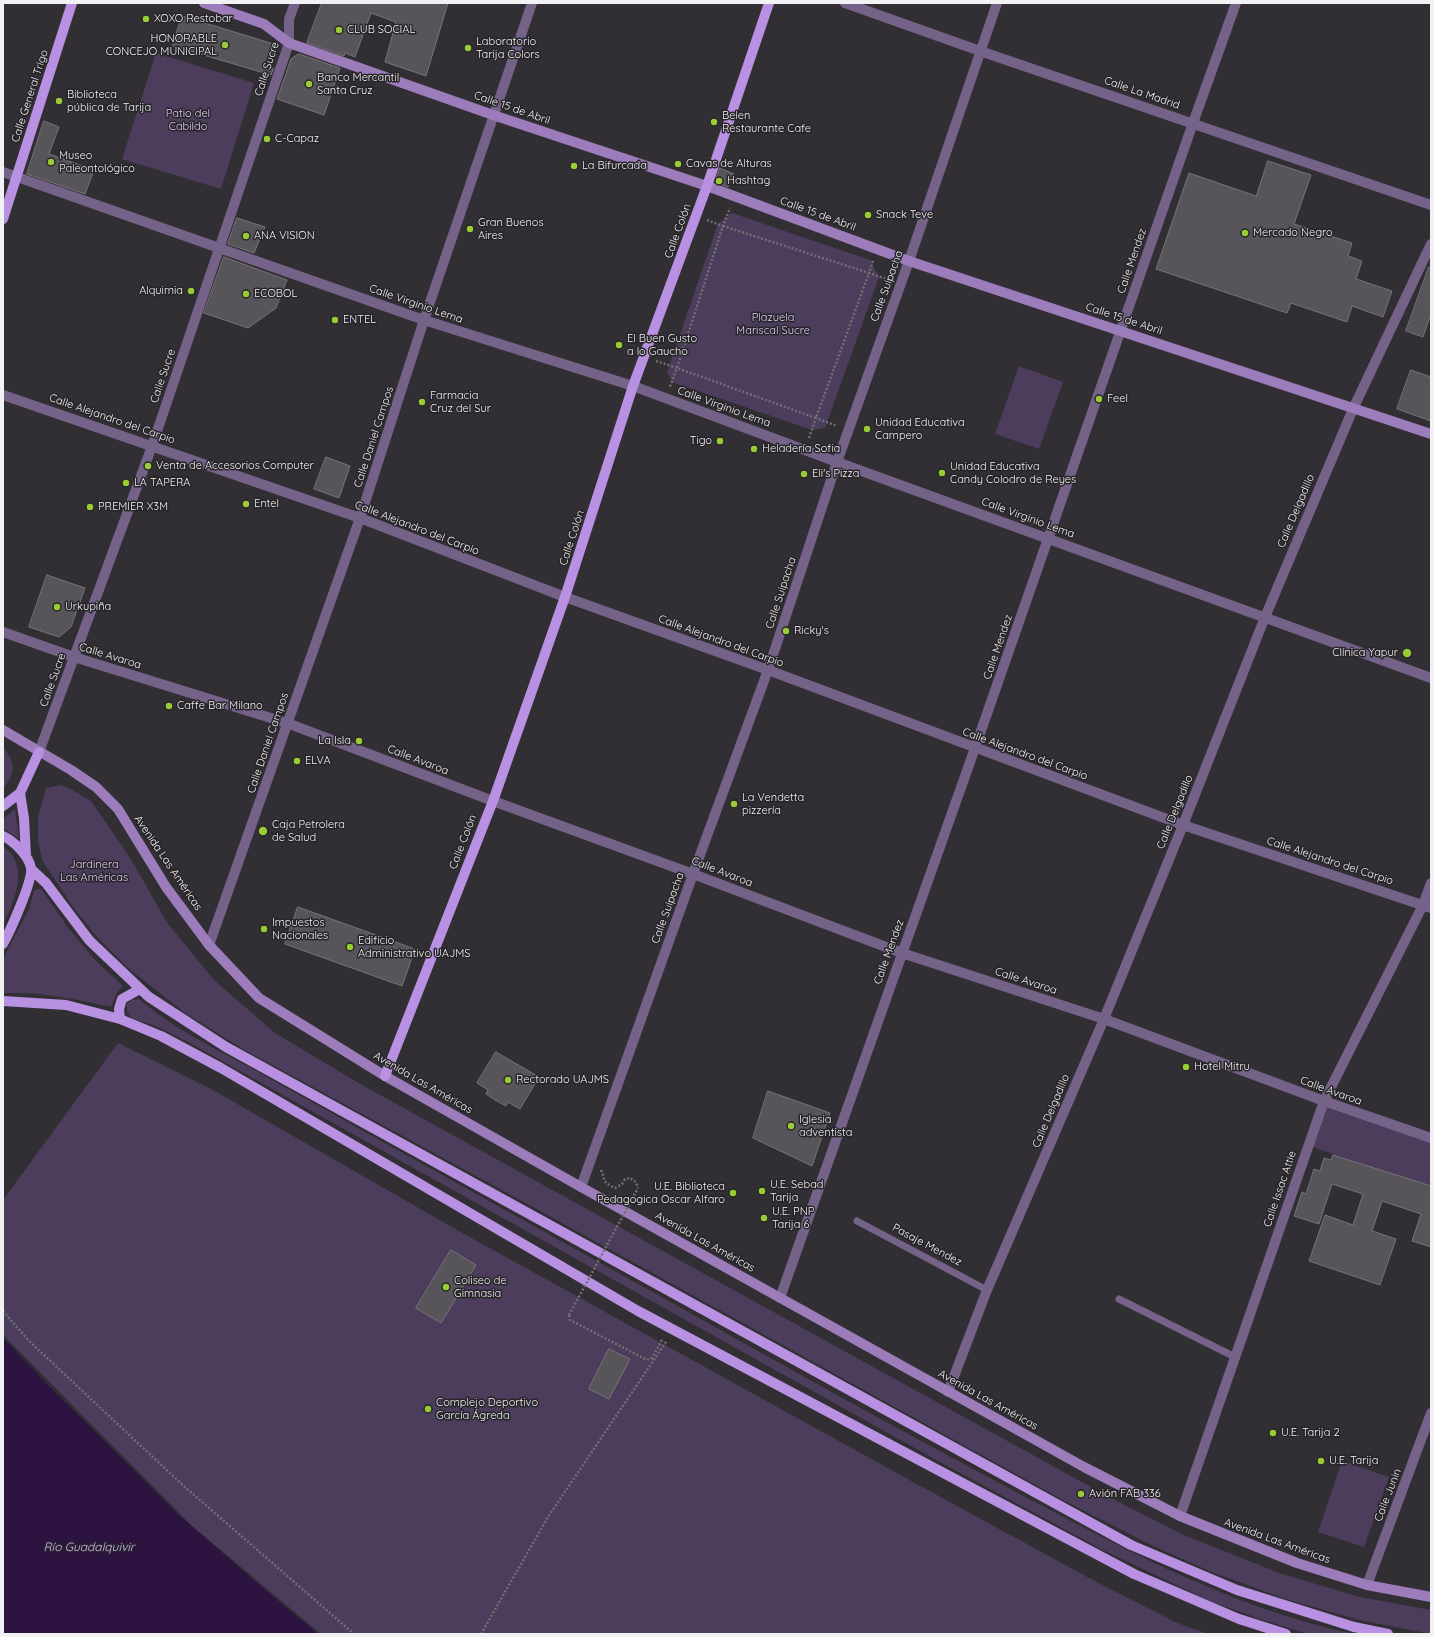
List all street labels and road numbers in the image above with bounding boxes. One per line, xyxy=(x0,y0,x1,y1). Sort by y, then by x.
street label: Calle Sucre xyxy=(252,40,282,98)
street label: Calle General Trigo xyxy=(9,48,51,144)
street label: Calle La Madrid xyxy=(1102,74,1182,112)
street label: Calle 15 de Abril xyxy=(472,89,552,127)
street label: Calle 15 de Abril xyxy=(778,194,858,234)
street label: Calle Colón xyxy=(662,202,694,260)
street label: Calle Mendez xyxy=(1115,227,1149,295)
street label: Calle Suipacha xyxy=(868,249,906,323)
street label: Calle Virginio Lema xyxy=(367,282,465,326)
street label: Calle 15 de Abril xyxy=(1084,300,1164,338)
street label: Calle Sucre xyxy=(148,347,178,405)
street label: Calle Virginio Lema xyxy=(676,384,772,430)
street label: Calle Daniel Campos xyxy=(351,385,397,489)
street label: Calle Alejandro del Carpio xyxy=(47,391,177,447)
street label: Calle Delgadillo xyxy=(1275,472,1317,550)
street label: Calle Virginio Lema xyxy=(980,495,1076,541)
street label: Calle Alejandro del Carpio xyxy=(353,498,481,558)
street label: Calle Colón xyxy=(557,509,587,567)
street label: Calle Suipacha xyxy=(763,555,799,631)
street label: Calle Alejandro del Carpio xyxy=(657,612,785,670)
street label: Calle Mendez xyxy=(981,613,1015,681)
street label: Calle Avaroa xyxy=(77,640,143,672)
street label: Calle Sucre xyxy=(37,651,69,709)
street label: Calle Daniel Campos xyxy=(245,691,291,795)
street label: Calle Alejandro del Carpio xyxy=(961,725,1089,783)
street label: Calle Avaroa xyxy=(385,742,451,778)
street label: Calle Delgadillo xyxy=(1154,773,1196,851)
street label: Avenida Las Américas xyxy=(131,813,205,913)
street label: Calle Colón xyxy=(447,813,479,871)
street label: Calle Alejandro del Carpio xyxy=(1265,834,1395,888)
street label: Calle Avaroa xyxy=(689,854,755,890)
street label: Calle Suipacha xyxy=(649,871,687,945)
street label: Calle Mendez xyxy=(871,918,907,986)
street label: Calle Avaroa xyxy=(993,965,1059,997)
street label: Avenida Las Américas xyxy=(371,1049,475,1117)
street label: Calle Delgadillo xyxy=(1030,1072,1072,1150)
street label: Calle Avaroa xyxy=(1298,1074,1364,1108)
street label: Calle Issac Attie xyxy=(1261,1149,1299,1229)
street label: Avenida Las Américas xyxy=(653,1209,757,1275)
street label: Pasaje Mendez xyxy=(890,1221,964,1269)
street label: Avenida Las Américas xyxy=(936,1367,1040,1433)
street label: Calle Junin xyxy=(1372,1467,1404,1523)
street label: Avenida Las Américas xyxy=(1222,1516,1332,1566)

